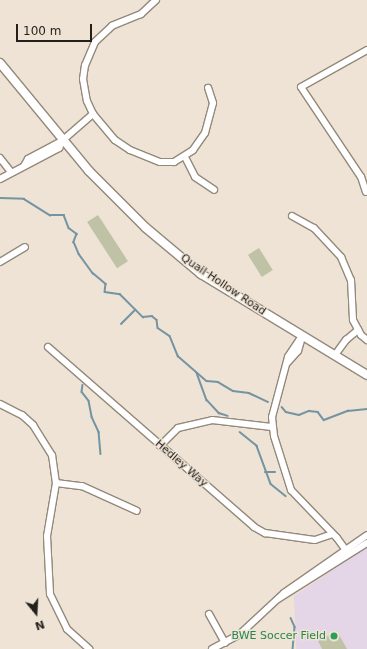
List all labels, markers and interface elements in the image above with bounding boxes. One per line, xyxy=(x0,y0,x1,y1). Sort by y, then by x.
scale bar xyxy=(18,16,94,42)
text: 100 m xyxy=(23,24,61,38)
street label: Quail Hollow Road xyxy=(178,252,268,318)
street label: Hedley Way xyxy=(152,438,210,490)
north arrow xyxy=(16,593,56,633)
text: N xyxy=(33,617,46,632)
place label: BWE Soccer Field xyxy=(232,629,326,643)
marker: BWE Soccer Field xyxy=(329,631,339,641)

